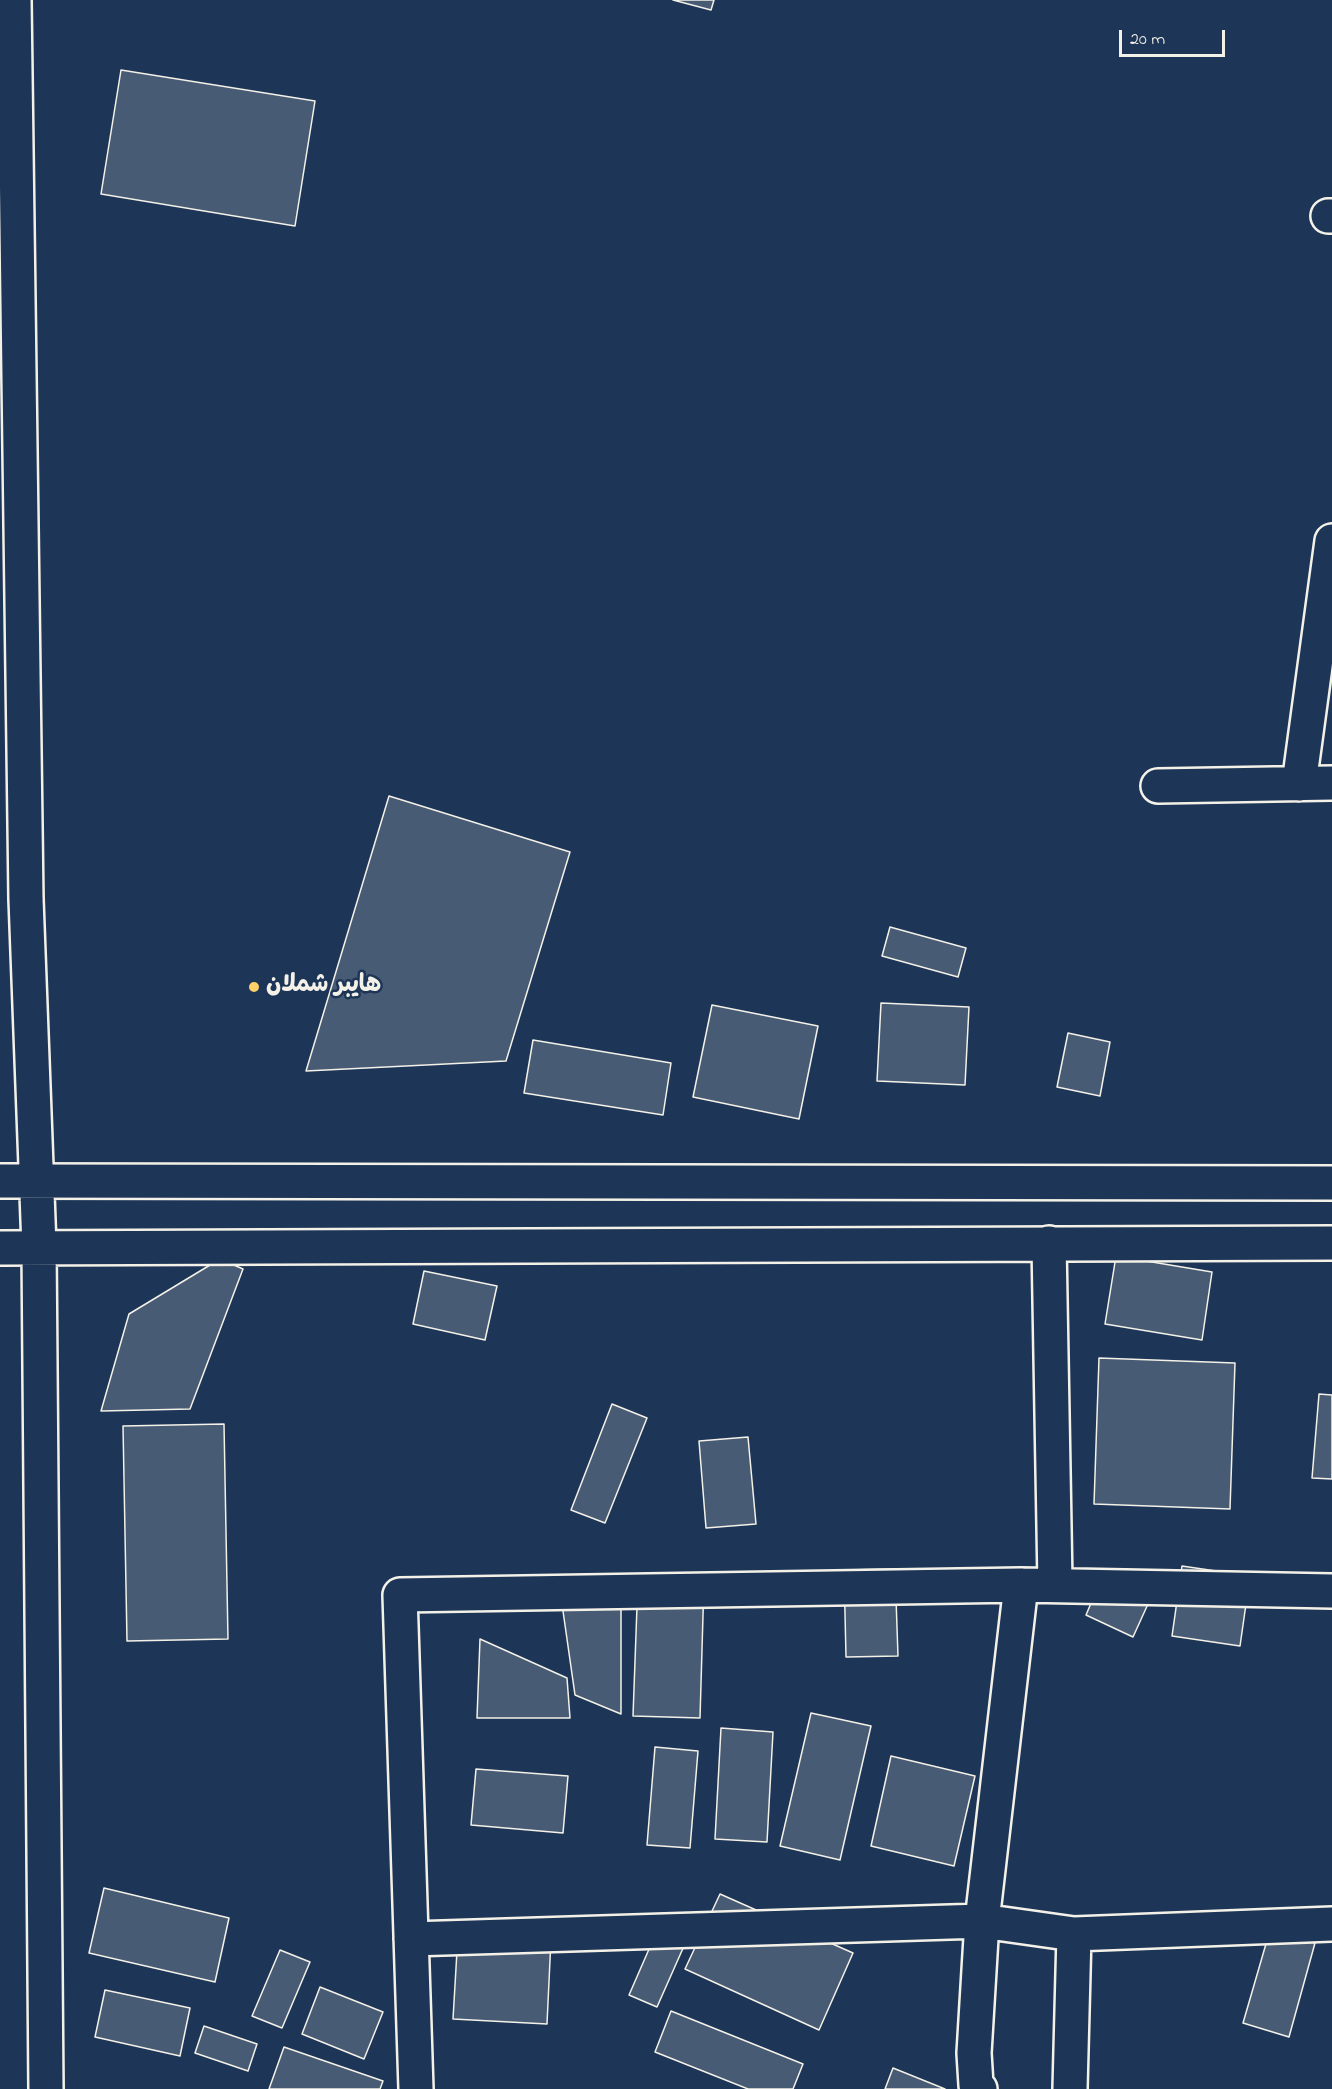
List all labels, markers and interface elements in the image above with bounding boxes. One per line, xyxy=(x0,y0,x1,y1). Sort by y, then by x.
scale bar xyxy=(1122,18,1228,56)
text: 20 m xyxy=(1130,27,1165,53)
place label: هايبر شملان xyxy=(266,973,381,1001)
marker: هايبر شملان xyxy=(247,980,261,994)

